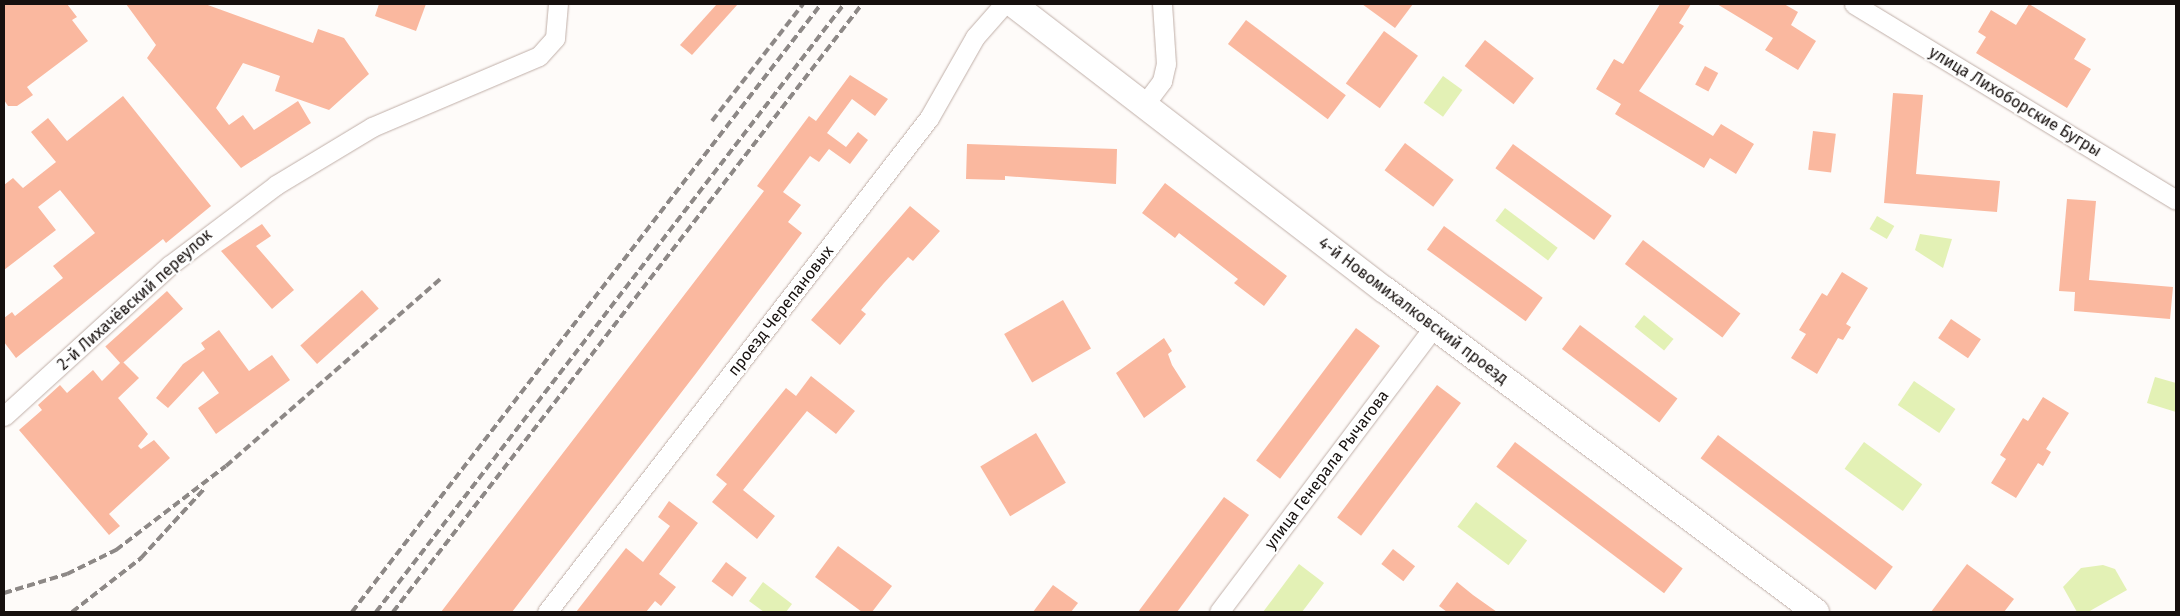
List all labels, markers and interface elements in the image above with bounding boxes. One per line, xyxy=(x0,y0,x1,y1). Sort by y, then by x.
street label: улица Лихоборские Бугры xyxy=(1925,43,2105,161)
street label: 2-й Лихачёвский переулок xyxy=(54,225,216,375)
street label: 4-й Новомихалковский проезд xyxy=(1314,233,1512,389)
street label: проезд Черепановых xyxy=(724,242,838,380)
street label: улица Генерала Рычагова xyxy=(1261,387,1393,553)

